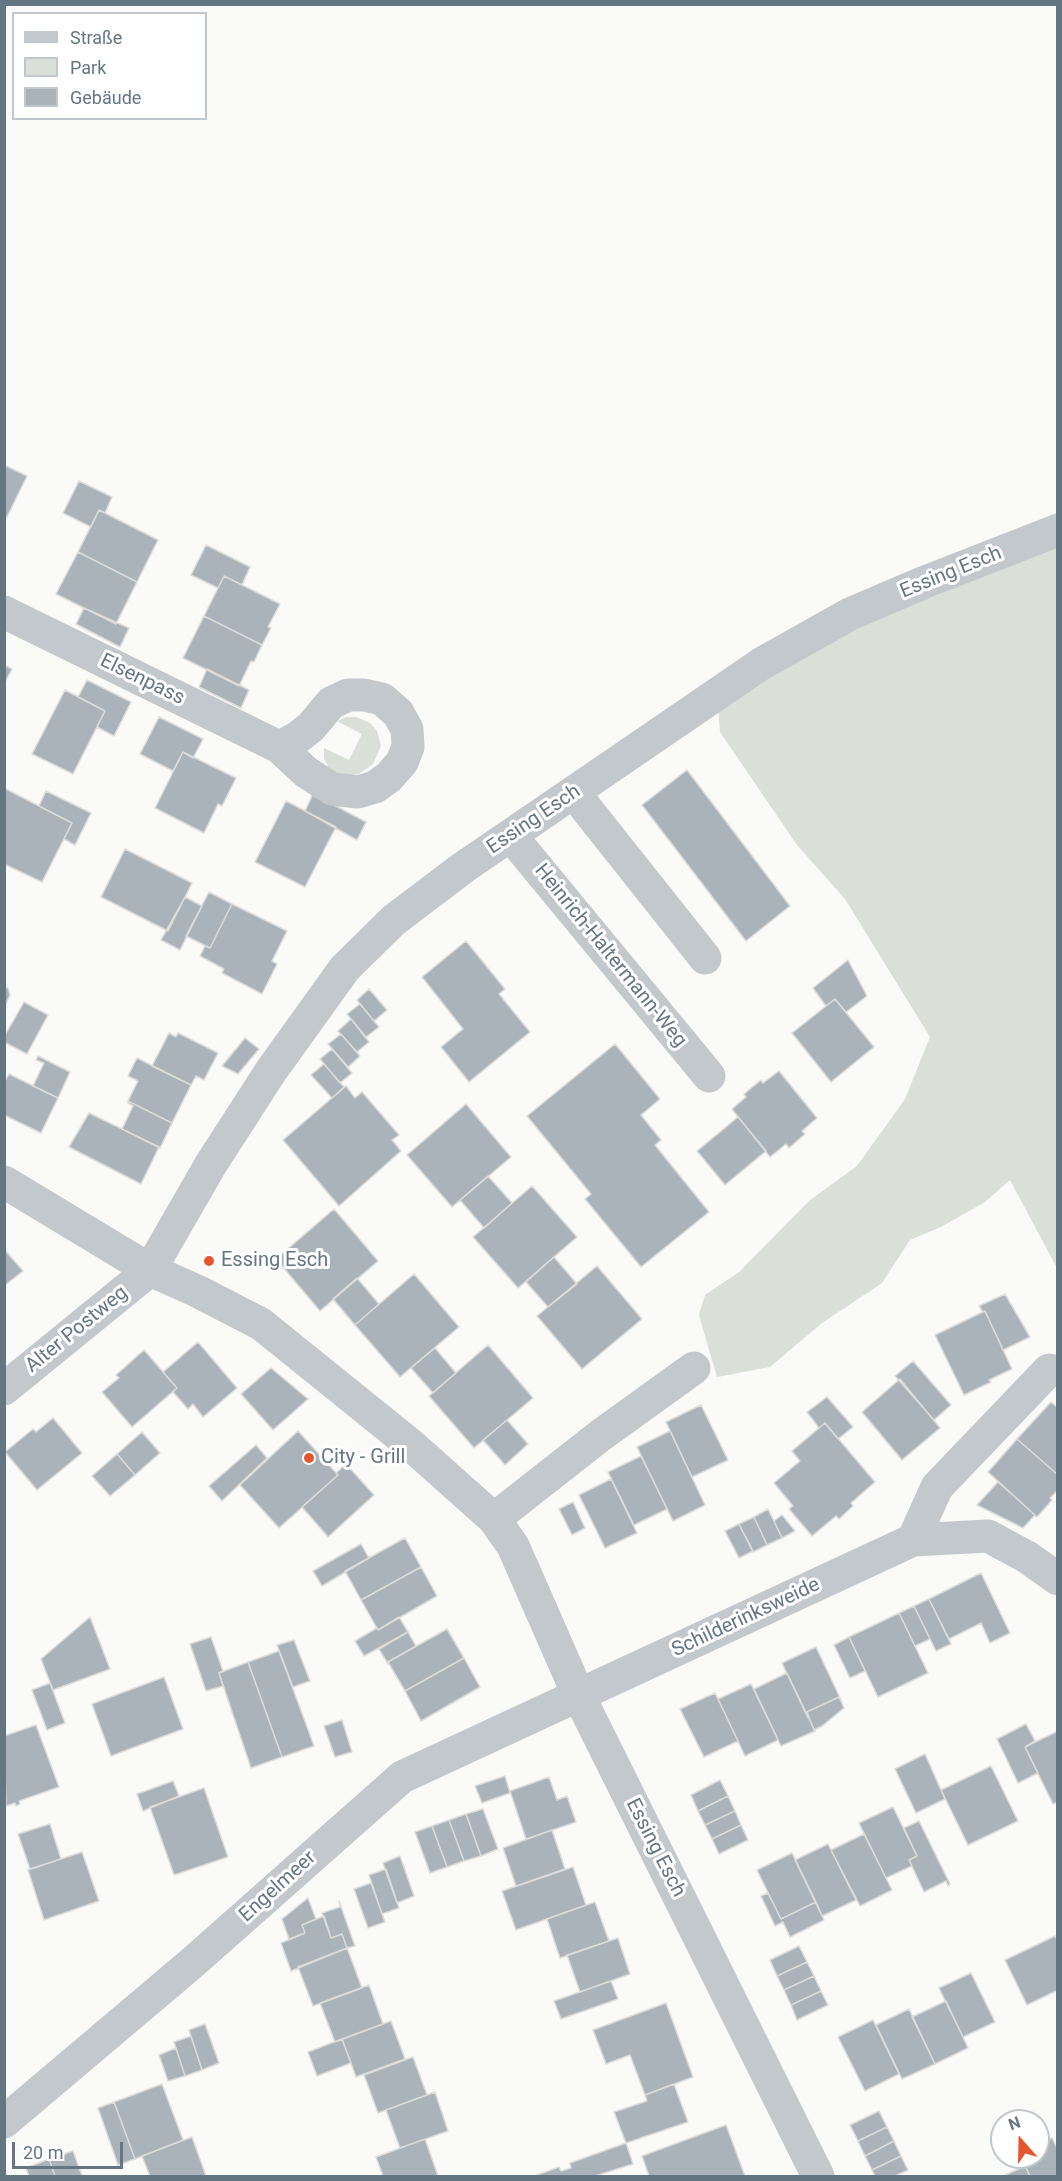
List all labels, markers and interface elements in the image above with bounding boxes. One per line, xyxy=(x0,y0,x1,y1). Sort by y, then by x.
legend xyxy=(12,12,207,120)
text: Straße xyxy=(70,27,122,48)
text: Park xyxy=(70,57,106,78)
text: Gebäude xyxy=(70,87,141,108)
street label: Essing Esch xyxy=(897,542,1005,604)
street label: Elsenpass xyxy=(96,649,188,711)
street label: Essing Esch xyxy=(483,780,585,860)
street label: Heinrich-Haltermann-Weg xyxy=(529,860,691,1052)
place label: Essing Esch xyxy=(221,1249,328,1273)
marker: Essing Esch xyxy=(202,1254,216,1268)
street label: Alter Postweg xyxy=(21,1282,133,1378)
place label: City - Grill xyxy=(321,1446,405,1470)
marker: City - Grill xyxy=(302,1451,316,1465)
street label: Schilderinksweide xyxy=(668,1573,824,1663)
street label: Essing Esch xyxy=(620,1795,690,1901)
street label: Engelmeer xyxy=(235,1846,321,1928)
north arrow xyxy=(990,2109,1050,2169)
text: N xyxy=(1006,2113,1023,2134)
scale bar xyxy=(15,2130,126,2168)
text: 20 m xyxy=(23,2142,63,2163)

